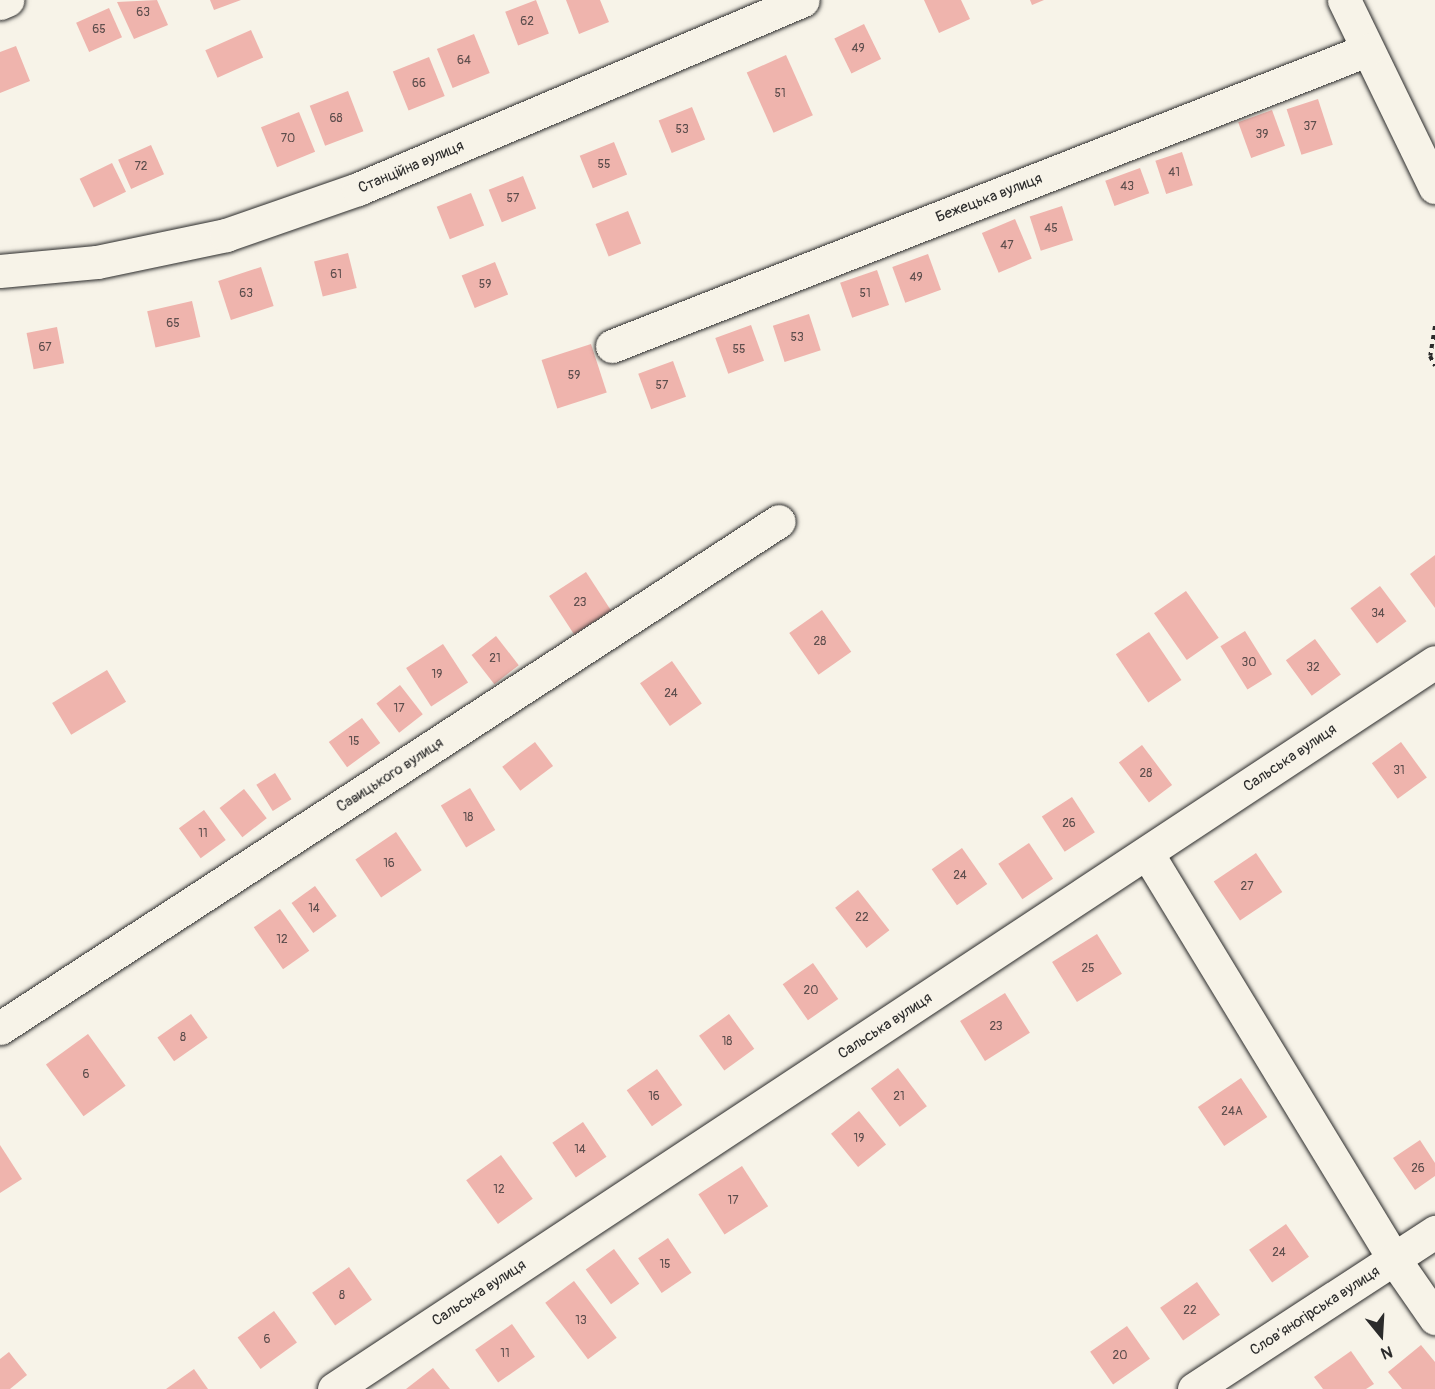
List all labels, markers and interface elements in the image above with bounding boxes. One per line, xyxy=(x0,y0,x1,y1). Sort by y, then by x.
house number: 63 xyxy=(136,6,150,20)
house number: 62 xyxy=(520,15,534,29)
house number: 65 xyxy=(92,23,106,37)
house number: 49 xyxy=(851,42,865,56)
house number: 64 xyxy=(457,54,471,68)
house number: 66 xyxy=(412,77,426,91)
house number: 51 xyxy=(774,87,786,101)
house number: 68 xyxy=(329,112,343,126)
house number: 37 xyxy=(1303,120,1317,134)
house number: 53 xyxy=(675,123,689,137)
house number: 39 xyxy=(1256,128,1268,142)
house number: 70 xyxy=(281,132,295,146)
street label: Станційна вулиця xyxy=(355,137,467,197)
house number: 55 xyxy=(597,158,611,172)
house number: 72 xyxy=(134,160,148,174)
house number: 41 xyxy=(1168,166,1180,180)
street label: Бежецька вулиця xyxy=(933,169,1045,227)
house number: 43 xyxy=(1120,180,1134,194)
house number: 57 xyxy=(507,192,519,206)
house number: 45 xyxy=(1044,222,1058,236)
house number: 47 xyxy=(1000,239,1014,253)
house number: 61 xyxy=(330,268,342,282)
house number: 49 xyxy=(909,271,923,285)
house number: 59 xyxy=(479,278,491,292)
house number: 63 xyxy=(239,287,253,301)
house number: 51 xyxy=(859,287,871,301)
house number: 65 xyxy=(166,317,180,331)
house number: 53 xyxy=(790,331,804,345)
house number: 67 xyxy=(38,341,52,355)
house number: 55 xyxy=(732,343,746,357)
house number: 59 xyxy=(568,369,580,383)
house number: 57 xyxy=(656,379,668,393)
house number: 23 xyxy=(573,596,587,610)
house number: 34 xyxy=(1371,607,1385,621)
house number: 28 xyxy=(814,635,826,649)
house number: 21 xyxy=(489,652,501,666)
house number: 30 xyxy=(1242,656,1256,670)
house number: 32 xyxy=(1306,661,1320,675)
house number: 19 xyxy=(432,668,442,682)
house number: 24 xyxy=(664,687,678,701)
house number: 17 xyxy=(393,702,405,716)
street label: Сальська вулиця xyxy=(1240,720,1340,796)
street label: Савицького вулиця xyxy=(333,734,447,816)
house number: 15 xyxy=(348,735,360,749)
house number: 31 xyxy=(1393,764,1405,778)
house number: 28 xyxy=(1140,767,1152,781)
house number: 18 xyxy=(463,811,473,825)
house number: 26 xyxy=(1062,817,1076,831)
house number: 11 xyxy=(198,827,208,841)
house number: 16 xyxy=(383,857,395,871)
house number: 24 xyxy=(953,869,967,883)
house number: 27 xyxy=(1240,880,1254,894)
house number: 14 xyxy=(308,902,320,916)
house number: 22 xyxy=(855,911,869,925)
house number: 12 xyxy=(276,933,288,947)
house number: 25 xyxy=(1081,962,1095,976)
house number: 20 xyxy=(804,984,818,998)
street label: Сальська вулиця xyxy=(835,989,935,1063)
house number: 23 xyxy=(989,1020,1003,1034)
house number: 8 xyxy=(180,1031,186,1045)
house number: 18 xyxy=(722,1035,732,1049)
house number: 6 xyxy=(83,1068,89,1082)
house number: 16 xyxy=(648,1090,660,1104)
house number: 21 xyxy=(893,1090,905,1104)
house number: 24А xyxy=(1221,1105,1243,1119)
house number: 19 xyxy=(854,1132,864,1146)
house number: 14 xyxy=(574,1143,586,1157)
house number: 26 xyxy=(1411,1162,1425,1176)
house number: 12 xyxy=(493,1183,505,1197)
house number: 17 xyxy=(727,1194,739,1208)
house number: 24 xyxy=(1272,1246,1286,1260)
street label: Сальська вулиця xyxy=(429,1256,529,1330)
house number: 15 xyxy=(659,1258,671,1272)
street label: Слов’яногірська вулиця xyxy=(1247,1262,1383,1360)
house number: 8 xyxy=(339,1289,345,1303)
house number: 22 xyxy=(1183,1304,1197,1318)
north arrow xyxy=(1351,1305,1411,1365)
house number: 13 xyxy=(575,1314,587,1328)
house number: 6 xyxy=(264,1333,270,1347)
text: N xyxy=(1378,1341,1395,1363)
house number: 11 xyxy=(500,1347,510,1361)
house number: 20 xyxy=(1113,1349,1127,1363)

